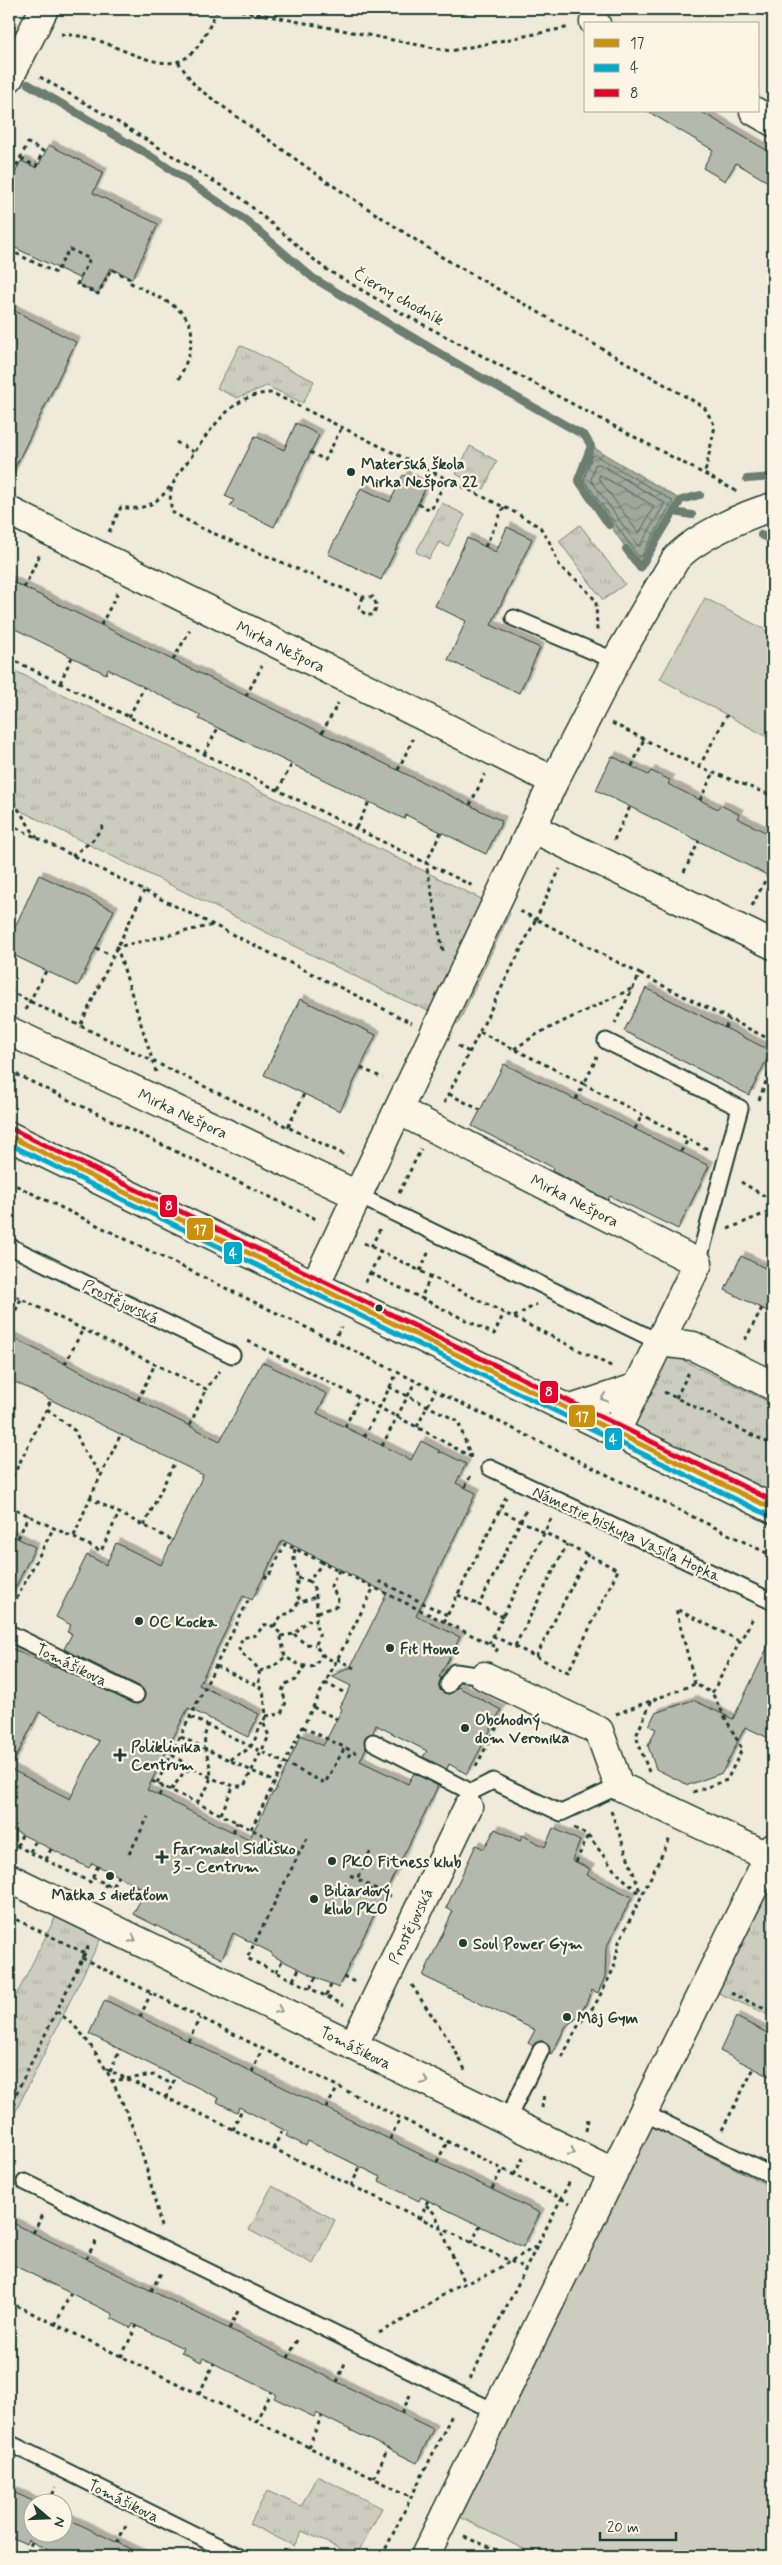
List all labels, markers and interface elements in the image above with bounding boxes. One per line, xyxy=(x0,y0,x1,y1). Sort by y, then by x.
legend xyxy=(584,22,760,112)
text: 17 xyxy=(630,34,645,54)
text: 4 xyxy=(630,58,639,78)
text: 8 xyxy=(630,84,638,104)
street label: Čierny chodník xyxy=(349,264,447,331)
place label: Materská škola Mirka Nešpora 22 xyxy=(361,454,478,493)
marker: Materská škola Mirka Nešpora 22 xyxy=(345,466,357,478)
street label: Mirka Nešpora xyxy=(232,617,329,678)
street label: Mirka Nešpora xyxy=(134,1084,231,1144)
street label: Mirka Nešpora xyxy=(527,1170,622,1233)
line badge: 8 xyxy=(159,1194,178,1218)
text: 8 xyxy=(165,1197,173,1215)
line badge: 17 xyxy=(186,1217,214,1241)
text: 17 xyxy=(193,1221,207,1239)
line badge: 4 xyxy=(223,1241,243,1265)
text: 4 xyxy=(229,1245,238,1263)
street label: Prostějovská xyxy=(79,1275,162,1330)
unlabelled marker xyxy=(374,1303,384,1313)
line badge: 8 xyxy=(539,1380,559,1404)
text: 8 xyxy=(545,1383,553,1401)
one-way arrow xyxy=(600,1392,609,1402)
line badge: 17 xyxy=(568,1404,596,1428)
text: 17 xyxy=(575,1408,589,1426)
line badge: 4 xyxy=(604,1427,623,1451)
text: 4 xyxy=(609,1431,618,1449)
street label: Námestie biskupa Vasiľa Hopka xyxy=(529,1481,724,1587)
place label: OC Kocka xyxy=(149,1612,217,1633)
marker: OC Kocka xyxy=(133,1615,145,1627)
street label: Tomášikova xyxy=(32,1639,111,1692)
place label: Fit Home xyxy=(400,1639,460,1660)
marker: Fit Home xyxy=(384,1642,396,1654)
place label: Obchodný dom Veronika xyxy=(475,1710,570,1749)
marker: Obchodný dom Veronika xyxy=(459,1722,471,1734)
place label: Poliklinika Centrum xyxy=(131,1737,201,1776)
marker: Poliklinika Centrum xyxy=(113,1748,127,1762)
place label: Farmakol Sídlisko 3 - Centrum xyxy=(173,1839,296,1878)
marker: Farmakol Sídlisko 3 - Centrum xyxy=(155,1850,169,1864)
place label: PKO Fitness klub xyxy=(342,1852,461,1873)
marker: PKO Fitness klub xyxy=(326,1855,338,1867)
marker: Matka s dieťaťom xyxy=(104,1870,116,1882)
place label: Biliardový klub PKO xyxy=(324,1881,390,1920)
place label: Matka s dieťaťom xyxy=(51,1885,169,1906)
street label: Prostějovská xyxy=(384,1885,439,1968)
marker: Biliardový klub PKO xyxy=(308,1893,320,1905)
one-way arrow xyxy=(128,1933,137,1943)
place label: Soul Power Gym xyxy=(473,1934,583,1955)
marker: Soul Power Gym xyxy=(457,1937,469,1949)
one-way arrow xyxy=(274,2004,283,2014)
place label: Môj Gym xyxy=(577,2008,639,2029)
marker: Môj Gym xyxy=(561,2011,573,2023)
street label: Tomášikova xyxy=(316,2022,395,2075)
one-way arrow xyxy=(420,2075,429,2085)
one-way arrow xyxy=(566,2146,575,2156)
street label: Tomášikova xyxy=(84,2475,163,2528)
north arrow xyxy=(22,2492,72,2542)
scale bar xyxy=(600,2510,676,2542)
text: N xyxy=(49,2515,69,2529)
text: 20 m xyxy=(607,2518,639,2538)

